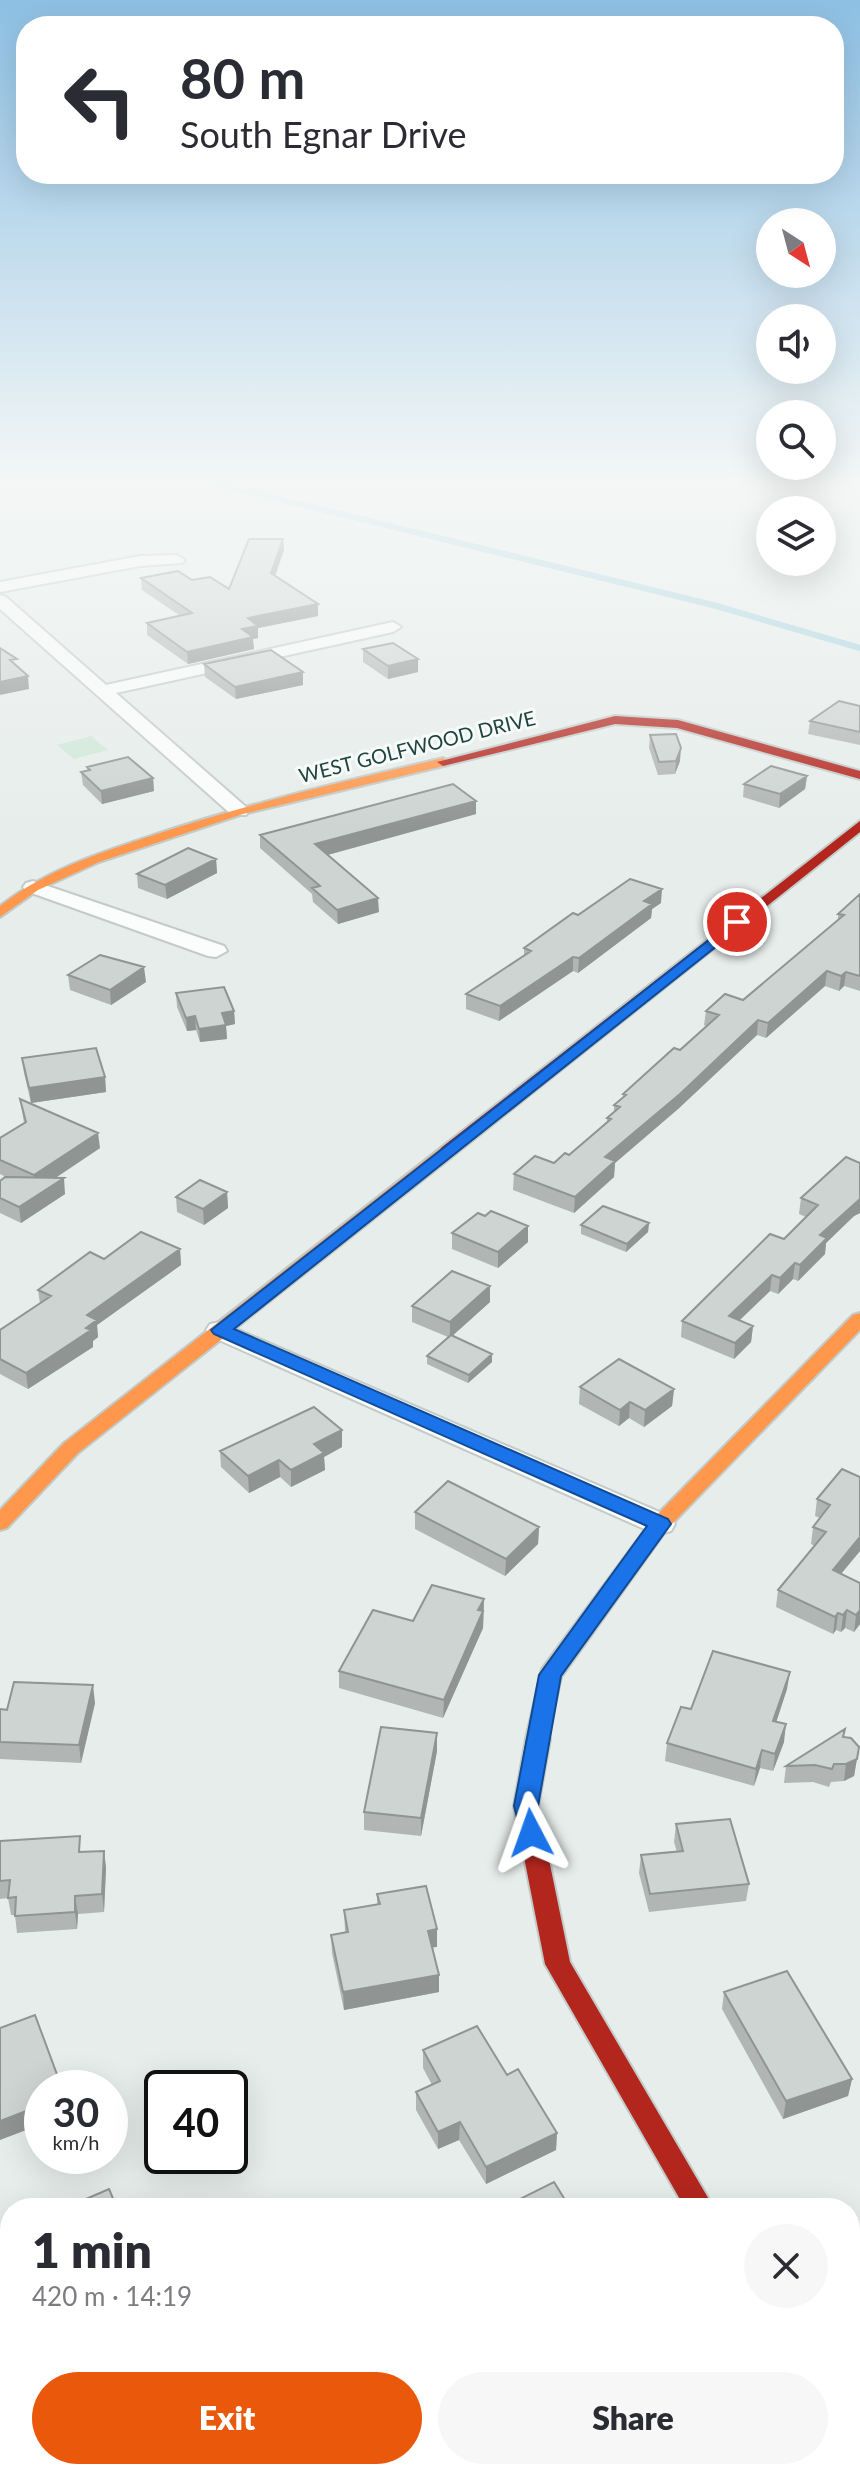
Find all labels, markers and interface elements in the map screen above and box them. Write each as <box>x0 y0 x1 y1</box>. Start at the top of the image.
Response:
text: 80 m <box>180 44 305 111</box>
icon: left <box>48 48 152 152</box>
text: South Egnar Drive <box>180 112 466 156</box>
north arrow <box>756 208 836 288</box>
map controls <box>756 208 836 576</box>
button: sound <box>756 304 836 384</box>
button: search <box>756 400 836 480</box>
button: layers <box>756 496 836 576</box>
street label: WEST GOLFWOOD DRIVE <box>296 705 538 787</box>
pin <box>703 888 771 956</box>
icon: arrive <box>715 900 759 944</box>
position arrow <box>489 1791 573 1875</box>
speed limit sign: 40 <box>144 2070 248 2174</box>
text: 30 <box>53 2088 99 2136</box>
text: km/h <box>53 2130 99 2154</box>
text: 1 min <box>32 2221 152 2278</box>
button: close <box>744 2224 828 2308</box>
text: 420 m · 14:19 <box>32 2280 192 2312</box>
button: Exit <box>32 2372 422 2464</box>
button: Share <box>438 2372 828 2464</box>

